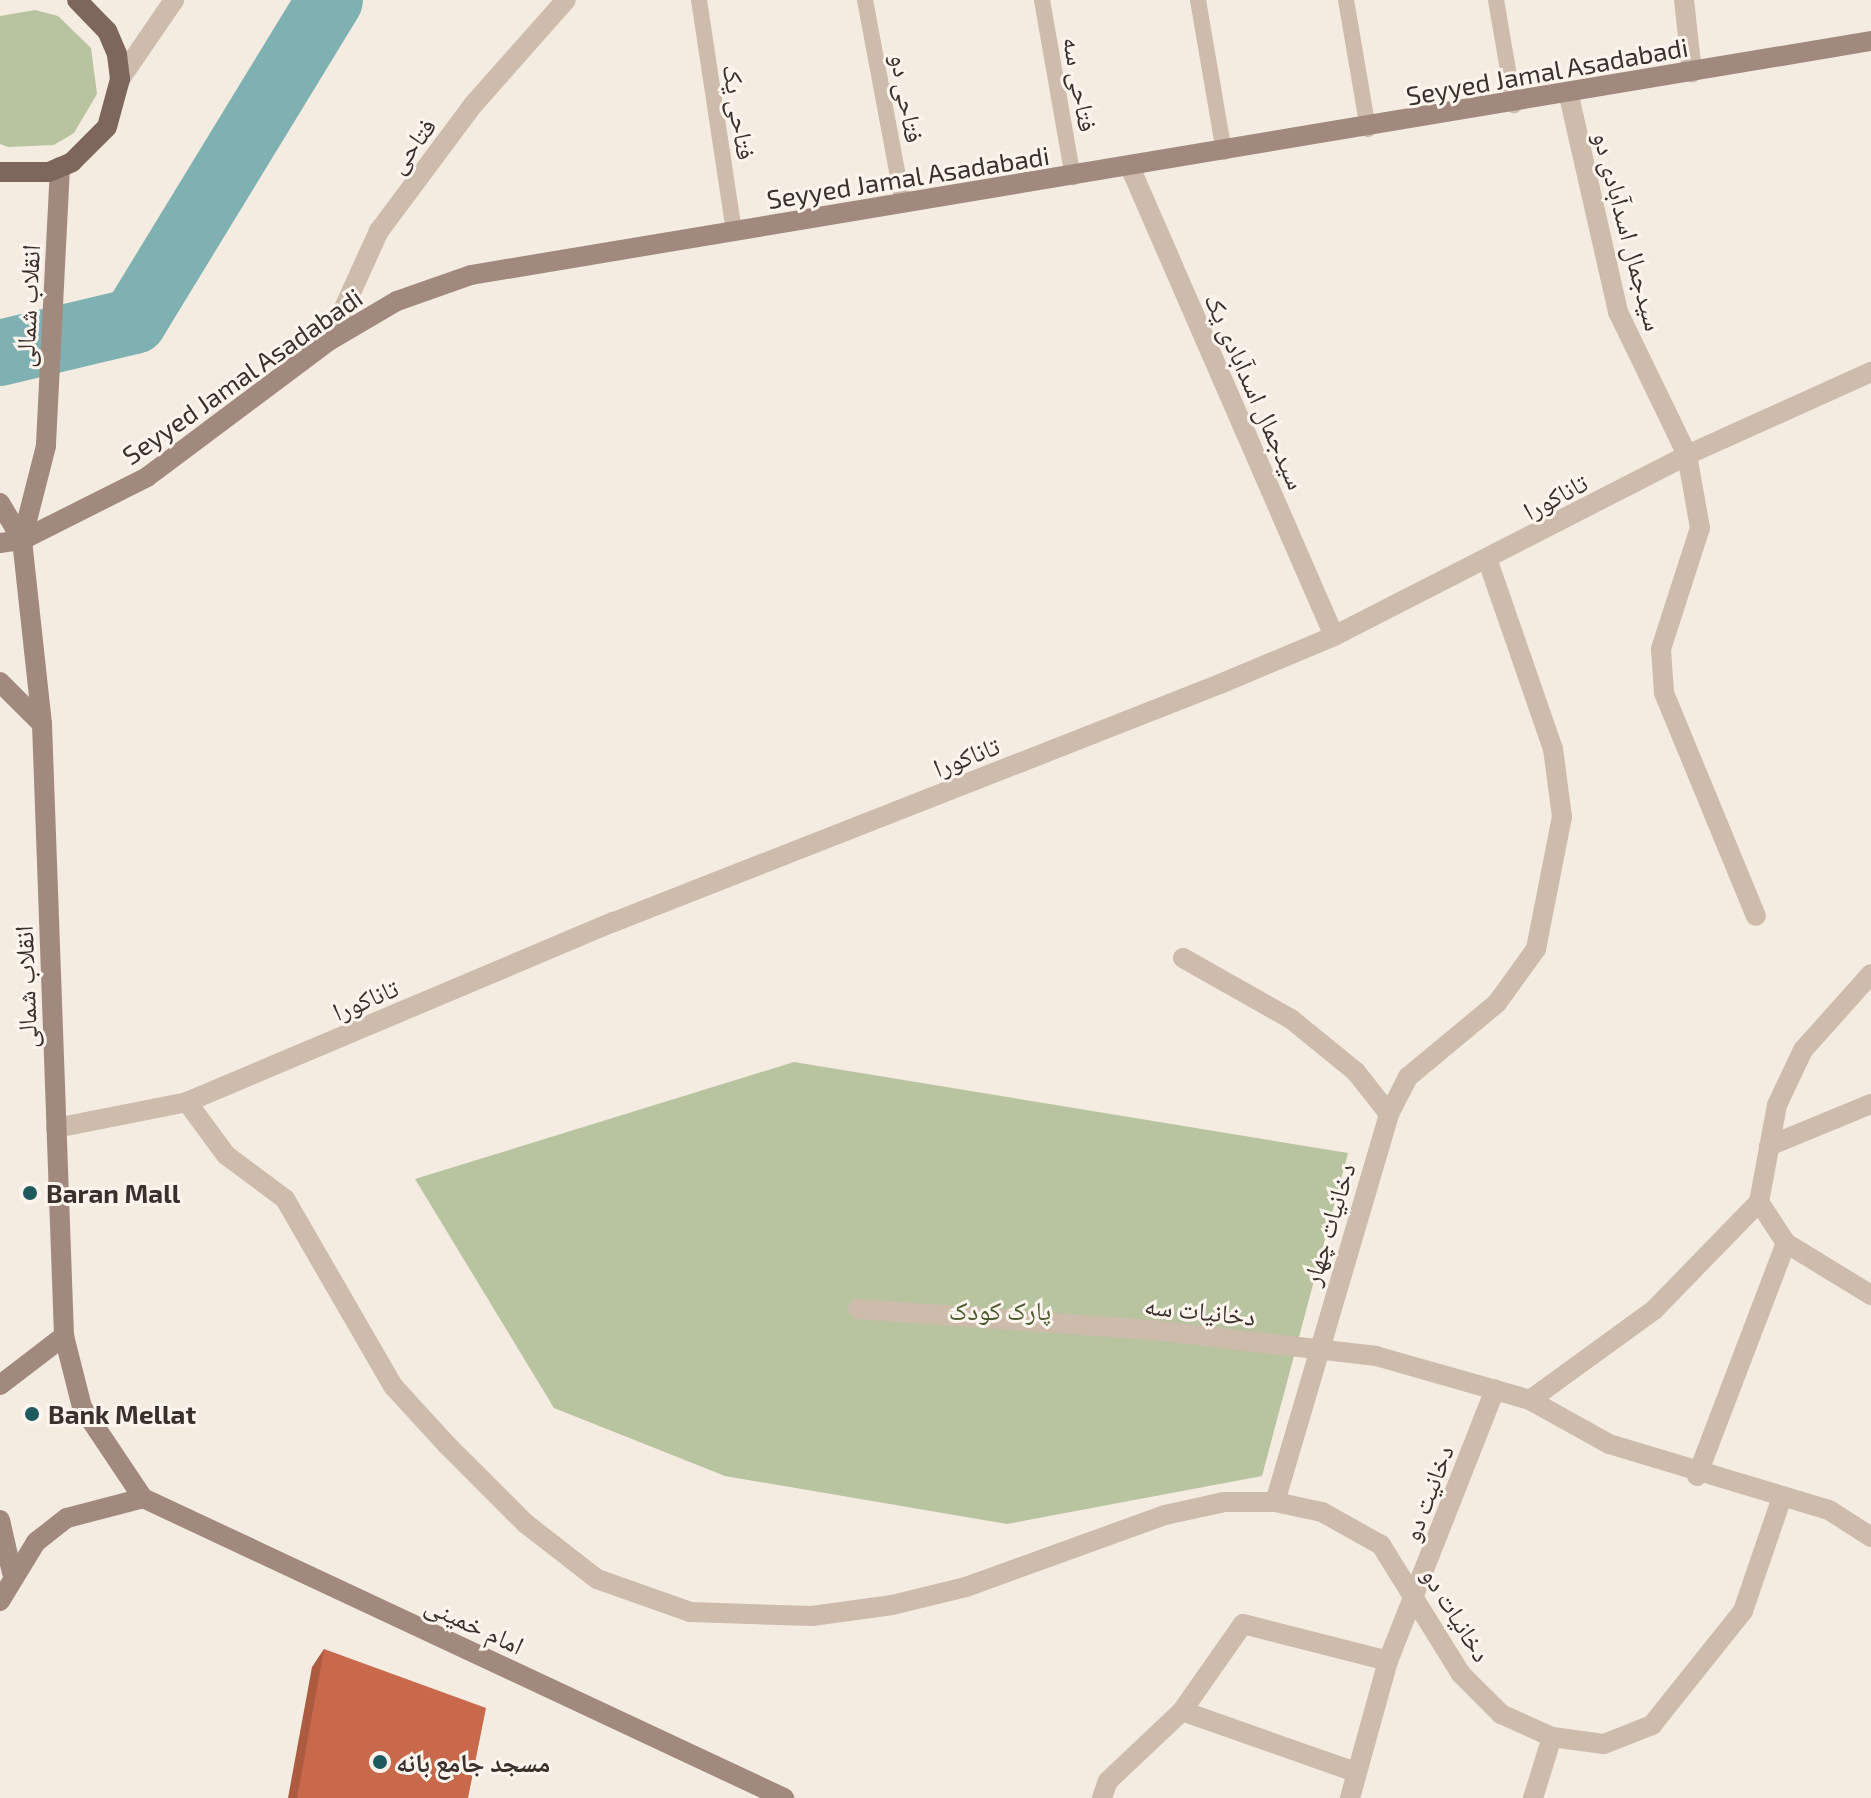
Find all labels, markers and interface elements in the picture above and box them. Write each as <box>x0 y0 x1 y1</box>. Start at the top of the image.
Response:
street label: Seyyed Jamal Asadabadi <box>1403 31 1691 111</box>
street label: فتاحی سه <box>1057 34 1105 134</box>
street label: فتاحی دو <box>885 51 931 145</box>
street label: فتاحی یک <box>717 62 763 162</box>
street label: فتاحی <box>380 111 442 179</box>
street label: سیدجمال اسدآبادی دو <box>1587 128 1671 334</box>
street label: Seyyed Jamal Asadabadi <box>764 139 1052 215</box>
street label: انقلاب شمالی <box>8 244 46 368</box>
street label: Seyyed Jamal Asadabadi <box>115 281 369 471</box>
street label: سیدجمال اسدآبادی یک <box>1199 288 1313 494</box>
street label: تاناکورا <box>1517 466 1593 526</box>
street label: تاناکورا <box>928 729 1004 783</box>
street label: انقلاب شمالی <box>7 925 43 1049</box>
street label: تاناکورا <box>327 971 403 1027</box>
street label: دخانیات چهار <box>1295 1159 1361 1289</box>
place label: Baran Mall <box>46 1177 180 1209</box>
marker: Baran Mall <box>21 1184 39 1202</box>
street label: دخانیات سه <box>1143 1289 1257 1331</box>
park label: پارک کودک <box>949 1294 1051 1326</box>
place label: Bank Mellat <box>48 1398 196 1430</box>
marker: Bank Mellat <box>23 1405 41 1423</box>
street label: دخانیت دو <box>1394 1441 1460 1545</box>
street label: دخانیات دو <box>1416 1561 1498 1667</box>
street label: امام خمینی <box>421 1588 529 1660</box>
place label: مسجد جامع بانه <box>396 1746 550 1778</box>
marker: مسجد جامع بانه <box>371 1753 389 1771</box>

